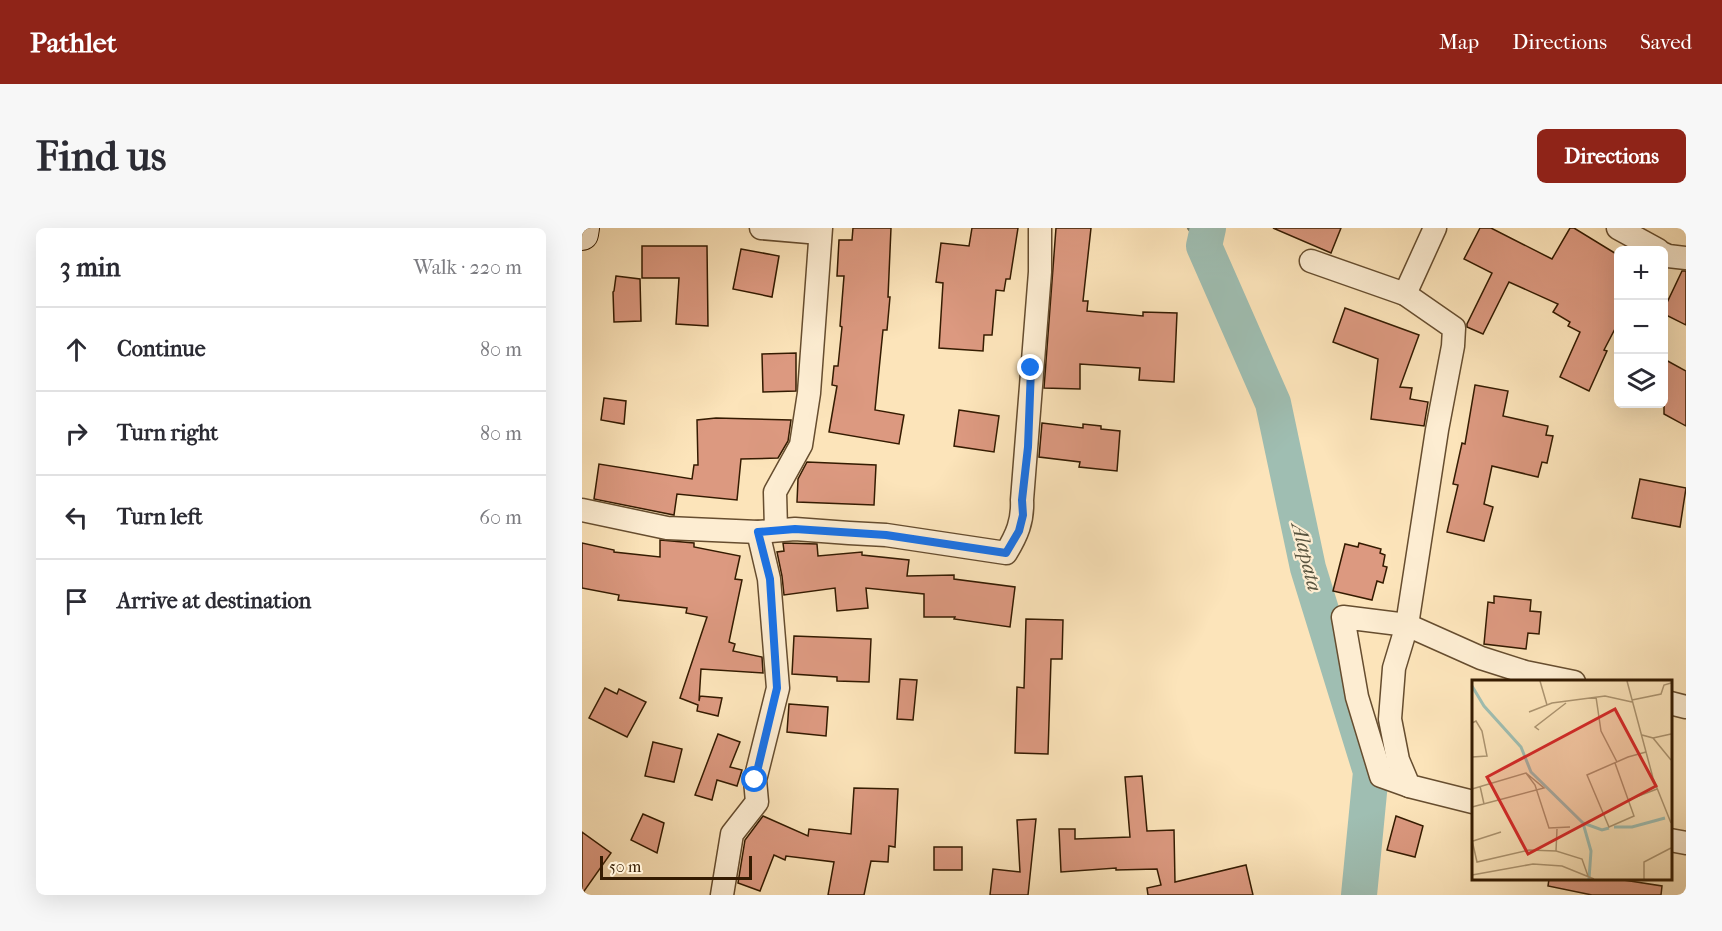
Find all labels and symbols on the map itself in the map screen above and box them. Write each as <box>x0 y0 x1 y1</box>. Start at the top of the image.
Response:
route end <box>1017 354 1043 380</box>
water label: Alapata <box>1286 517 1327 594</box>
inset map <box>1472 680 1671 880</box>
route start <box>741 766 767 792</box>
scale bar <box>600 853 752 880</box>

